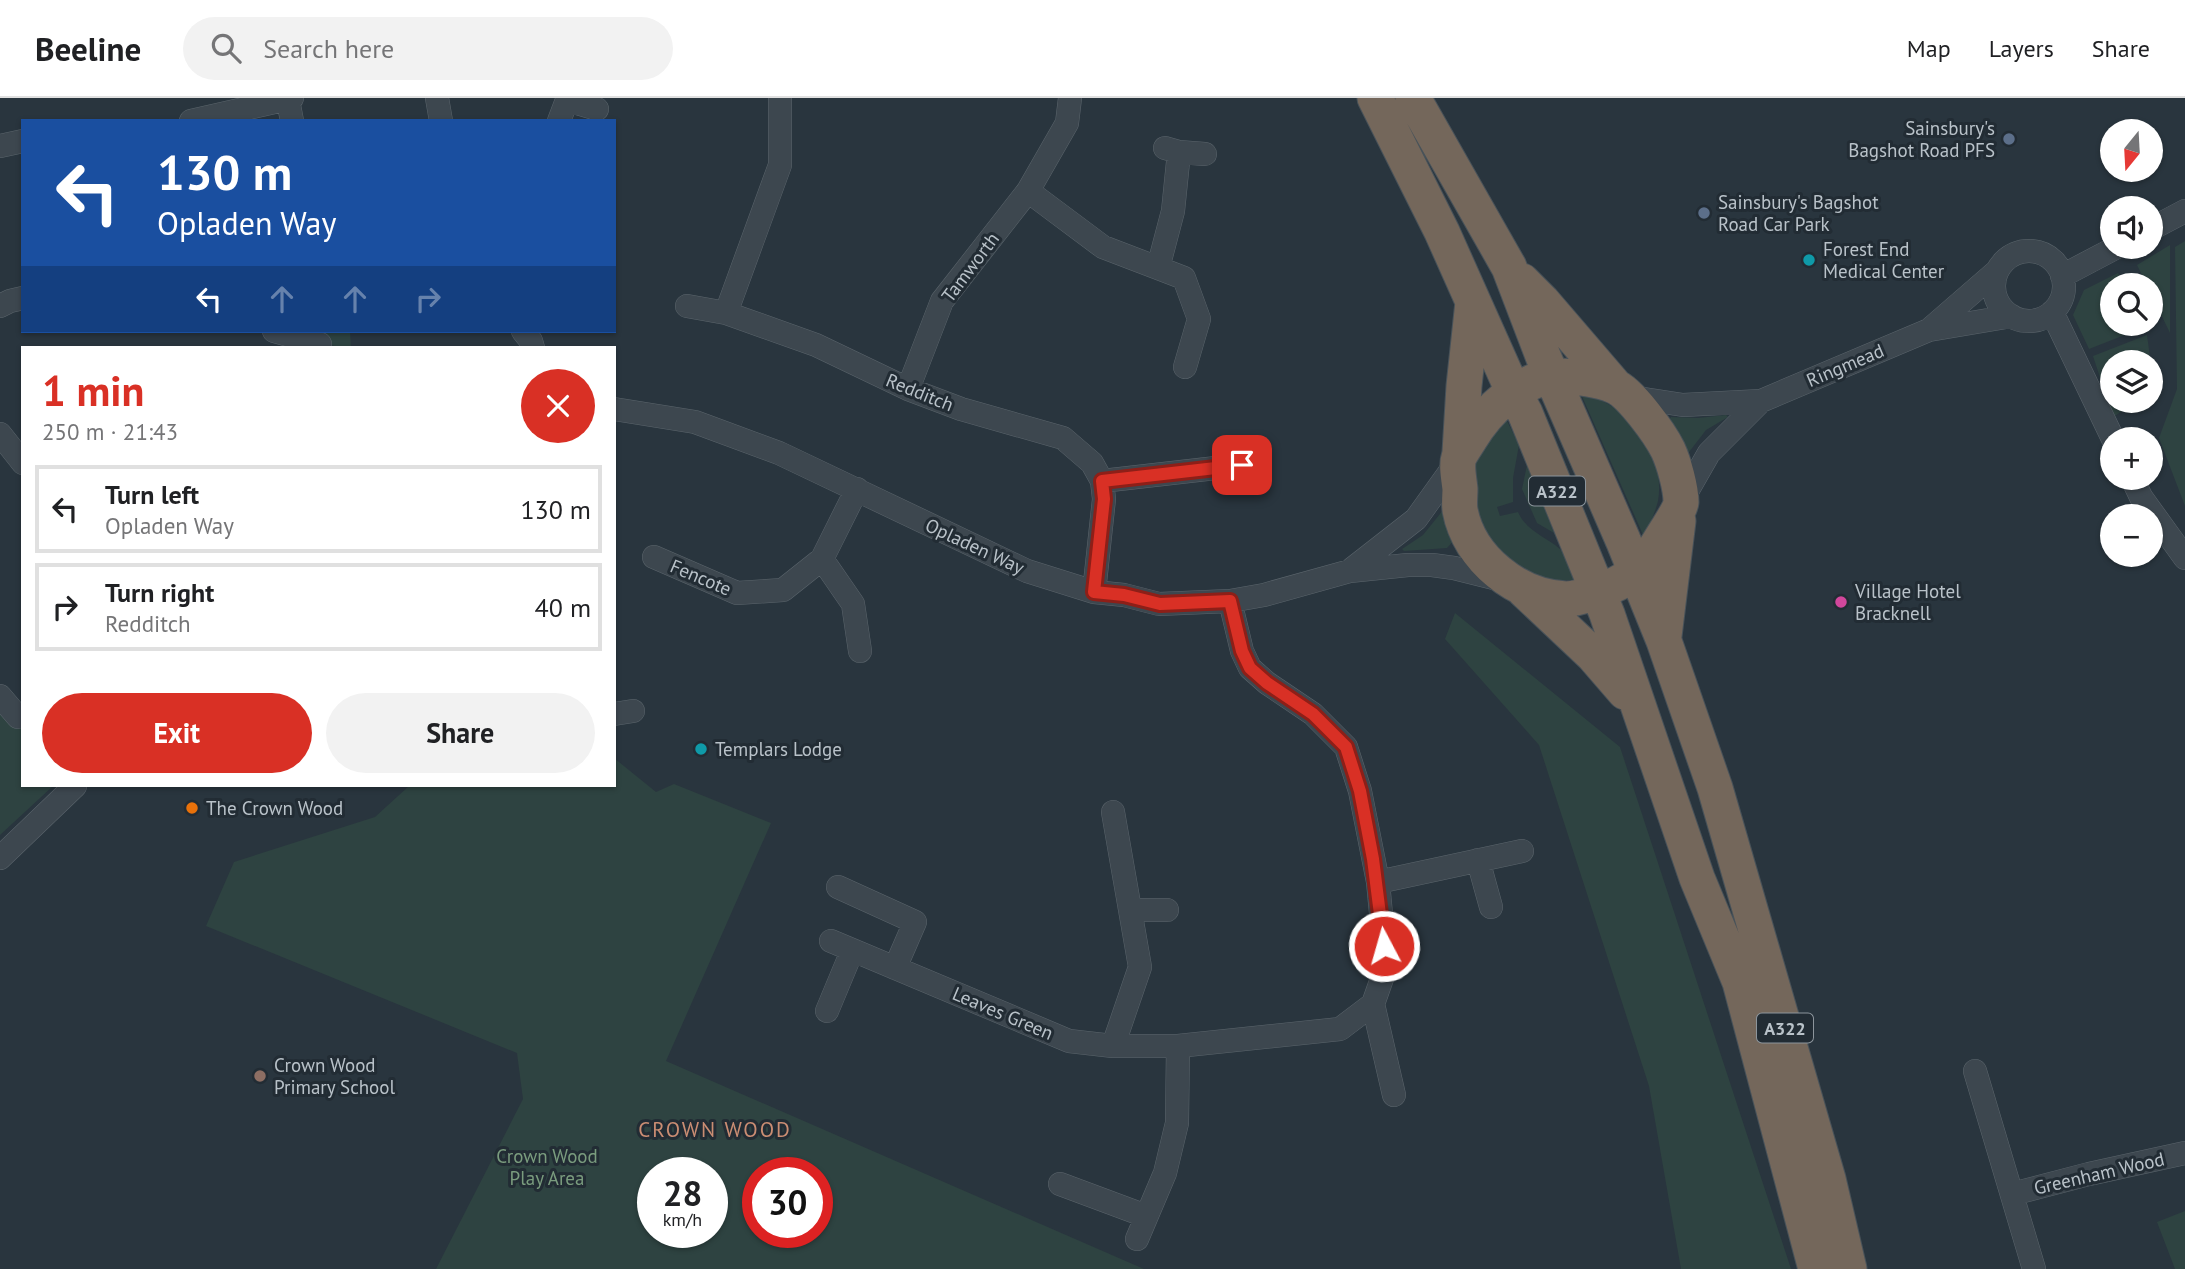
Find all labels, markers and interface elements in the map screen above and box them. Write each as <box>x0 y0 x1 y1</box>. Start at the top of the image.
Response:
search box <box>183 17 673 80</box>
text: Beeline <box>35 27 141 70</box>
icon: search <box>207 29 245 67</box>
text: Search here <box>263 32 394 65</box>
text: Map <box>1907 33 1951 64</box>
text: Layers <box>1989 33 2054 64</box>
text: Share <box>2092 33 2150 64</box>
place label: Sainsbury's Bagshot Road PFS <box>1848 116 1995 162</box>
north arrow <box>2100 119 2163 182</box>
map controls <box>2100 119 2163 567</box>
marker: Sainsbury's Bagshot Road PFS <box>2001 131 2017 147</box>
text: 130 m <box>157 140 292 204</box>
icon: left <box>42 147 133 238</box>
place label: Sainsbury's Bagshot Road Car Park <box>1718 190 1879 236</box>
button: sound <box>2100 196 2163 259</box>
text: Opladen Way <box>157 202 336 244</box>
marker: Sainsbury's Bagshot Road Car Park <box>1696 205 1712 221</box>
street label: Tamworth <box>936 227 1004 307</box>
place label: Forest End Medical Center <box>1823 237 1945 283</box>
marker: Forest End Medical Center <box>1801 252 1817 268</box>
button: search <box>2100 273 2163 336</box>
icon: left <box>190 280 228 318</box>
icon: ahead <box>263 280 301 318</box>
icon: ahead <box>336 280 374 318</box>
icon: right <box>409 280 447 318</box>
street label: Ringmead <box>1803 338 1887 392</box>
button: layers <box>2100 350 2163 413</box>
text: 1 min <box>42 363 144 418</box>
street label: Redditch <box>883 368 957 416</box>
button: close <box>521 369 595 443</box>
text: 250 m · 21:43 <box>42 417 178 446</box>
button: + <box>2100 427 2163 490</box>
pin <box>1212 435 1272 495</box>
icon: arrive <box>1223 446 1261 484</box>
road number: A322 <box>1529 477 1585 506</box>
text: Turn left <box>105 478 199 511</box>
icon: left <box>46 490 84 528</box>
text: 130 m <box>520 493 591 526</box>
button: − <box>2100 504 2163 567</box>
text: Opladen Way <box>105 511 234 540</box>
street label: Opladen Way <box>922 513 1028 579</box>
street label: Fencote <box>667 553 735 601</box>
text: Turn right <box>105 576 214 609</box>
place label: Village Hotel Bracknell <box>1854 579 1961 625</box>
icon: right <box>46 588 84 626</box>
text: 40 m <box>535 591 591 624</box>
marker: Village Hotel Bracknell <box>1833 594 1849 610</box>
text: Redditch <box>105 609 191 638</box>
button: Exit <box>42 693 312 773</box>
button: Share <box>326 693 595 773</box>
place label: Templars Lodge <box>715 737 842 761</box>
marker: Templars Lodge <box>693 741 709 757</box>
place label: The Crown Wood <box>206 796 343 820</box>
marker: The Crown Wood <box>184 800 200 816</box>
position arrow <box>1347 909 1421 983</box>
street label: Leaves Green <box>949 981 1057 1045</box>
road number: A322 <box>1757 1014 1813 1043</box>
place label: Crown Wood Primary School <box>274 1053 395 1099</box>
marker: Crown Wood Primary School <box>252 1068 268 1084</box>
district label: CROWN WOOD <box>638 1116 792 1143</box>
park label: Crown Wood Play Area <box>496 1144 598 1190</box>
street label: Greenham Wood <box>2031 1146 2167 1200</box>
speed limit sign: 30 <box>742 1157 833 1248</box>
text: 28 <box>663 1170 702 1216</box>
text: km/h <box>663 1208 702 1231</box>

